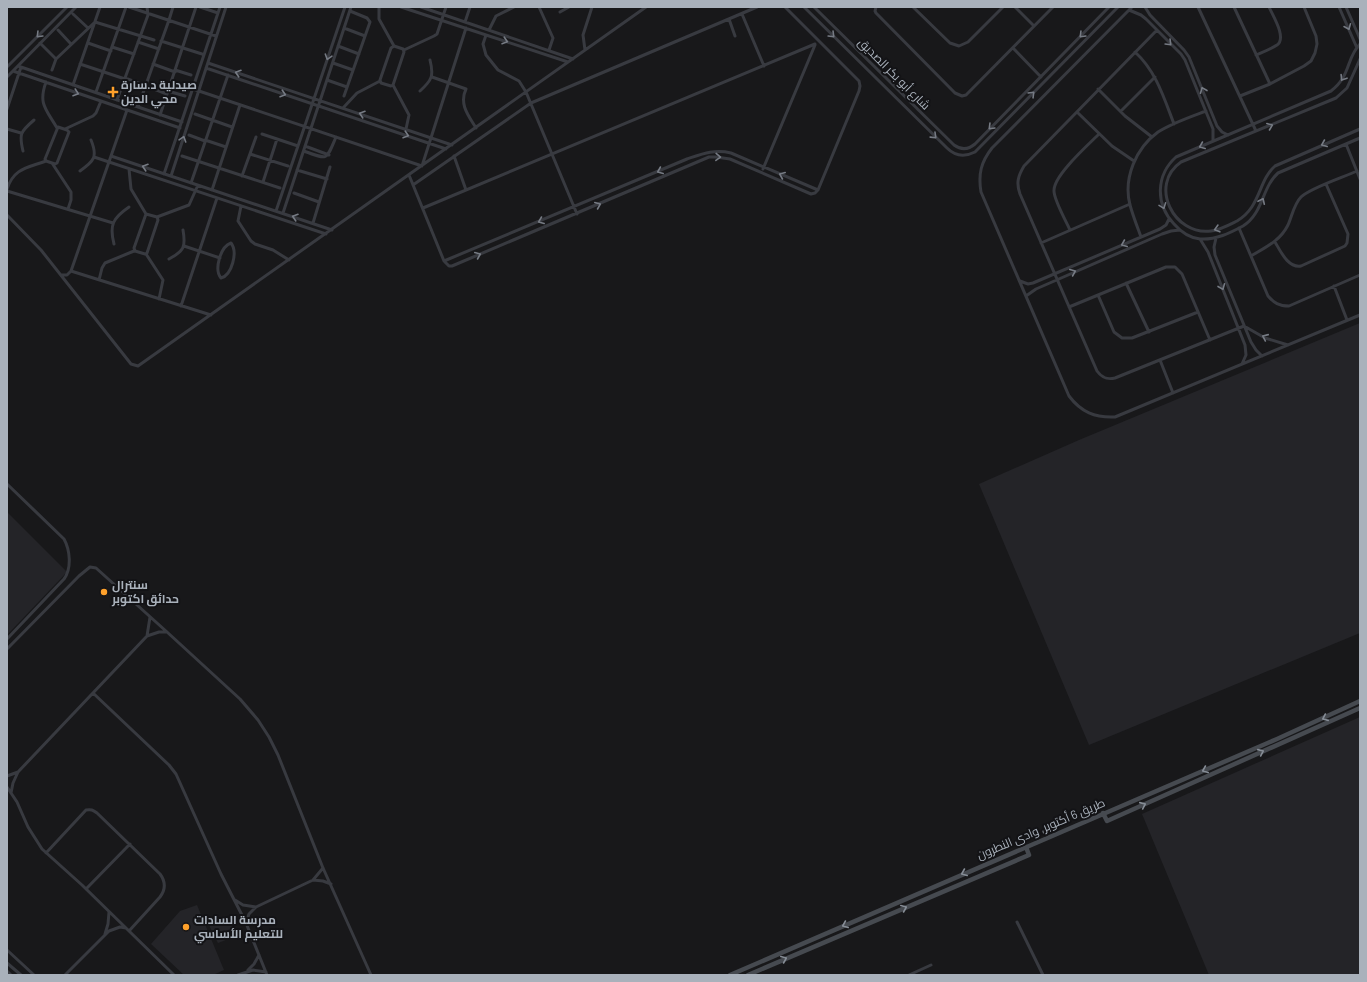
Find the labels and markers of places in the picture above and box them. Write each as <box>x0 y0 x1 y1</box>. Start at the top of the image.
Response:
place label: صيدلية د.سارة محي الدين <box>121 77 197 109</box>
marker: صيدلية د.سارة محي الدين <box>108 87 118 97</box>
place label: سنترال حدائق اكتوبر <box>111 577 179 607</box>
marker: سنترال حدائق اكتوبر <box>99 587 109 597</box>
place label: مدرسة السادات للتعليم الأساسي <box>194 912 283 944</box>
marker: مدرسة السادات للتعليم الأساسي <box>181 922 191 932</box>

